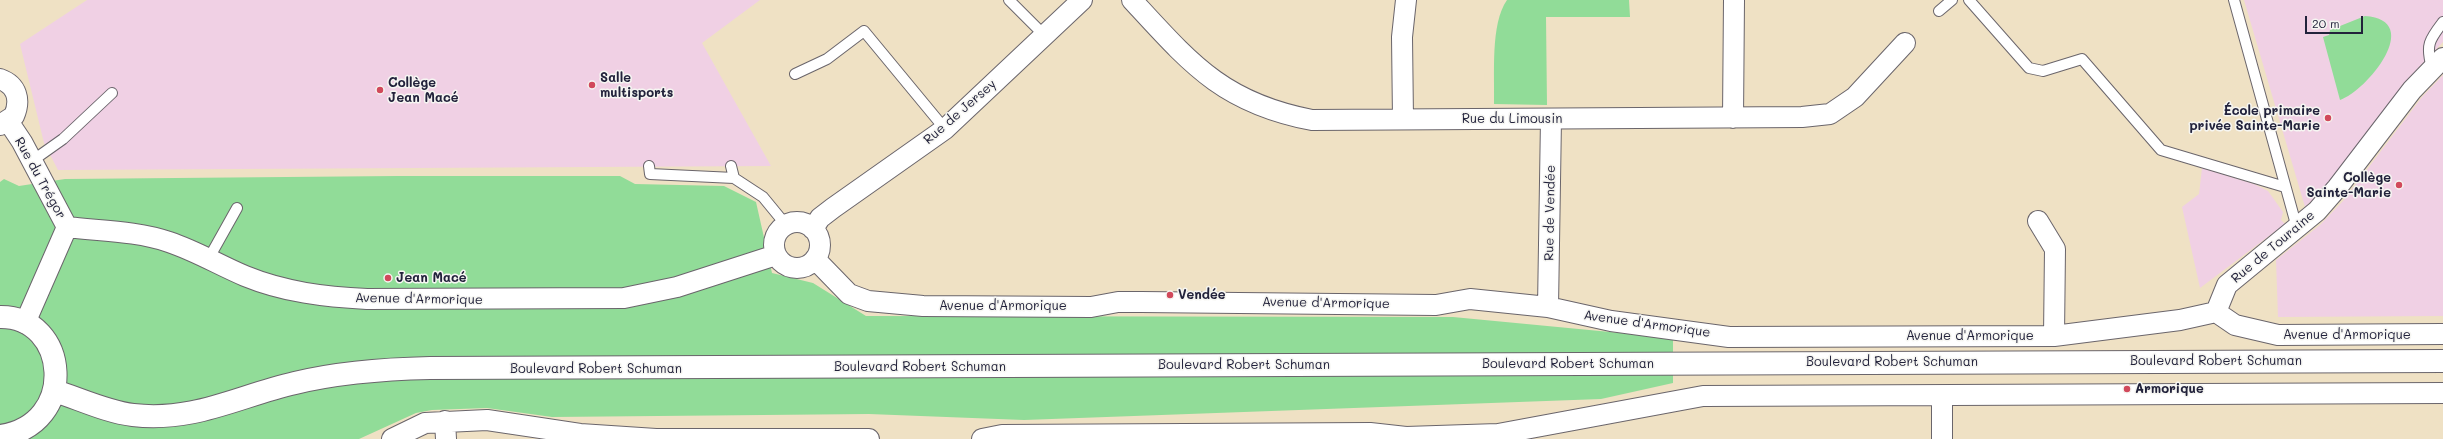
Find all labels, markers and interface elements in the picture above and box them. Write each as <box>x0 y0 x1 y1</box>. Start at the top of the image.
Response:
scale bar <box>2307 8 2365 34</box>
text: 20 m <box>2312 15 2340 31</box>
place label: Salle multisports <box>600 70 673 101</box>
place label: Collège Jean Macé <box>388 75 458 106</box>
street label: Rue de Jersey <box>921 76 999 148</box>
marker: Salle multisports <box>587 80 597 90</box>
marker: Collège Jean Macé <box>375 85 385 95</box>
place label: École primaire privée Sainte-Marie <box>2189 103 2320 134</box>
street label: Rue du Limousin <box>1462 111 1562 127</box>
marker: École primaire privée Sainte-Marie <box>2323 113 2333 123</box>
street label: Rue du Trégor <box>11 134 69 222</box>
street label: Rue de Vendée <box>1541 165 1559 261</box>
place label: Collège Sainte-Marie <box>2307 170 2391 201</box>
marker: Collège Sainte-Marie <box>2394 180 2404 190</box>
street label: Rue de Touraine <box>2228 208 2318 286</box>
place label: Jean Macé <box>396 270 466 286</box>
marker: Jean Macé <box>383 273 393 283</box>
place label: Vendée <box>1178 287 1226 303</box>
street label: Avenue d'Armorique <box>355 290 483 308</box>
marker: Vendée <box>1165 290 1175 300</box>
street label: Avenue d'Armorique <box>1262 294 1390 312</box>
street label: Avenue d'Armorique <box>939 298 1067 314</box>
street label: Avenue d'Armorique <box>1583 307 1711 341</box>
street label: Avenue d'Armorique <box>2283 327 2411 343</box>
street label: Avenue d'Armorique <box>1906 328 2034 344</box>
street label: Boulevard Robert Schuman <box>2130 353 2302 369</box>
street label: Boulevard Robert Schuman <box>1806 354 1978 370</box>
street label: Boulevard Robert Schuman <box>1482 356 1654 372</box>
street label: Boulevard Robert Schuman <box>1158 357 1330 373</box>
street label: Boulevard Robert Schuman <box>834 359 1006 375</box>
street label: Boulevard Robert Schuman <box>510 361 682 377</box>
place label: Armorique <box>2135 381 2204 397</box>
marker: Armorique <box>2122 384 2132 394</box>

